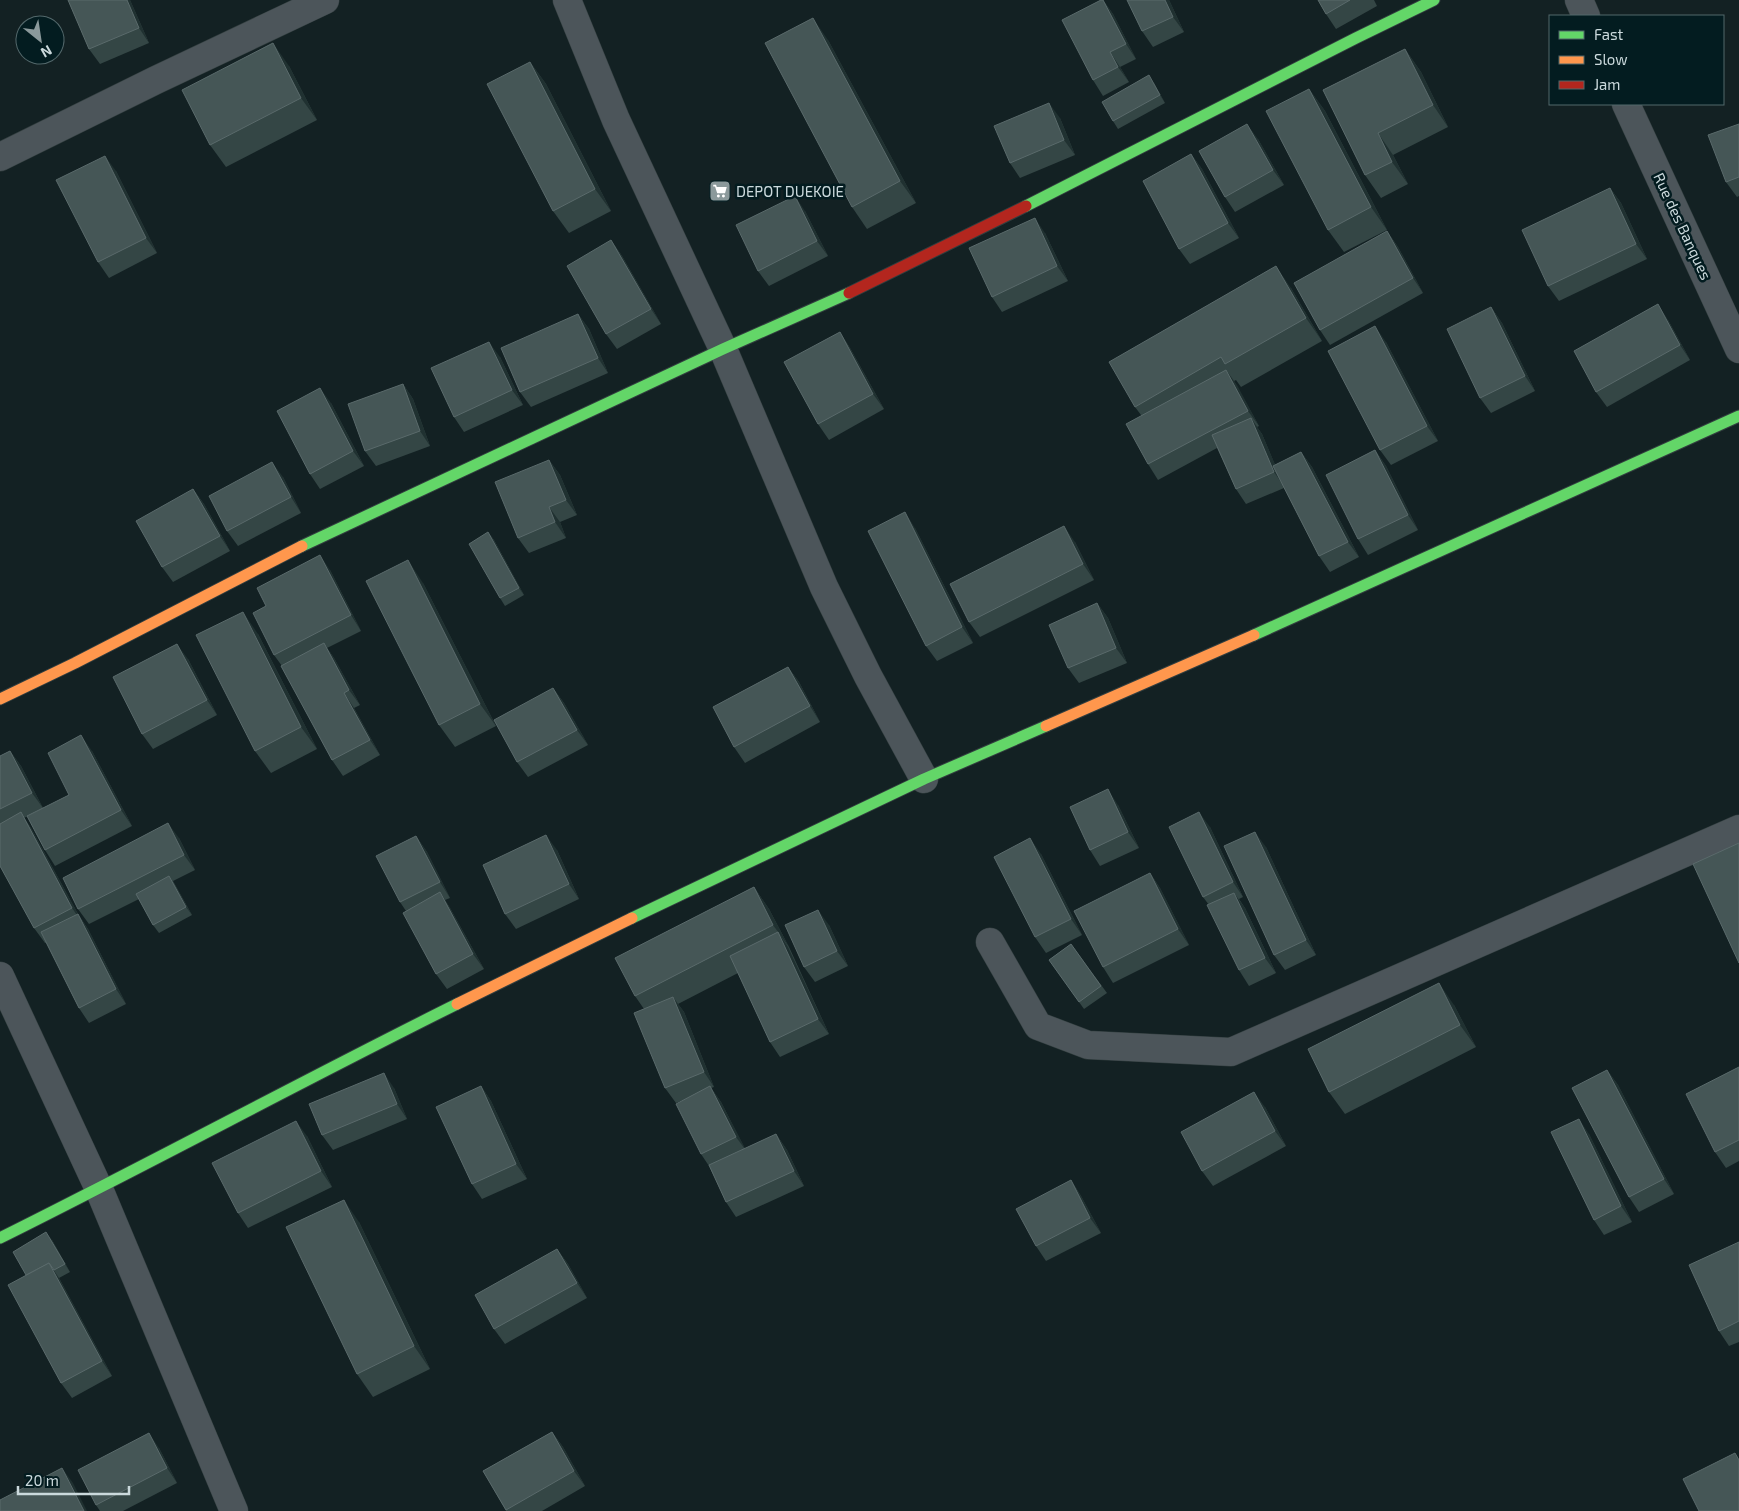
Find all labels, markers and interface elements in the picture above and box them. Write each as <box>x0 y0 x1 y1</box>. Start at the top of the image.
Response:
north arrow <box>15 15 65 65</box>
legend <box>1549 15 1724 105</box>
text: Fast <box>1594 25 1624 43</box>
text: N <box>38 42 55 62</box>
text: Slow <box>1594 50 1628 68</box>
text: Jam <box>1594 75 1620 93</box>
street label: Rue des Banques <box>1650 170 1716 282</box>
supermarket icon: DEPOT DUEKOIE <box>708 179 732 203</box>
place label: DEPOT DUEKOIE <box>736 182 844 200</box>
scale bar <box>18 1464 129 1496</box>
text: 20 m <box>25 1471 59 1489</box>

